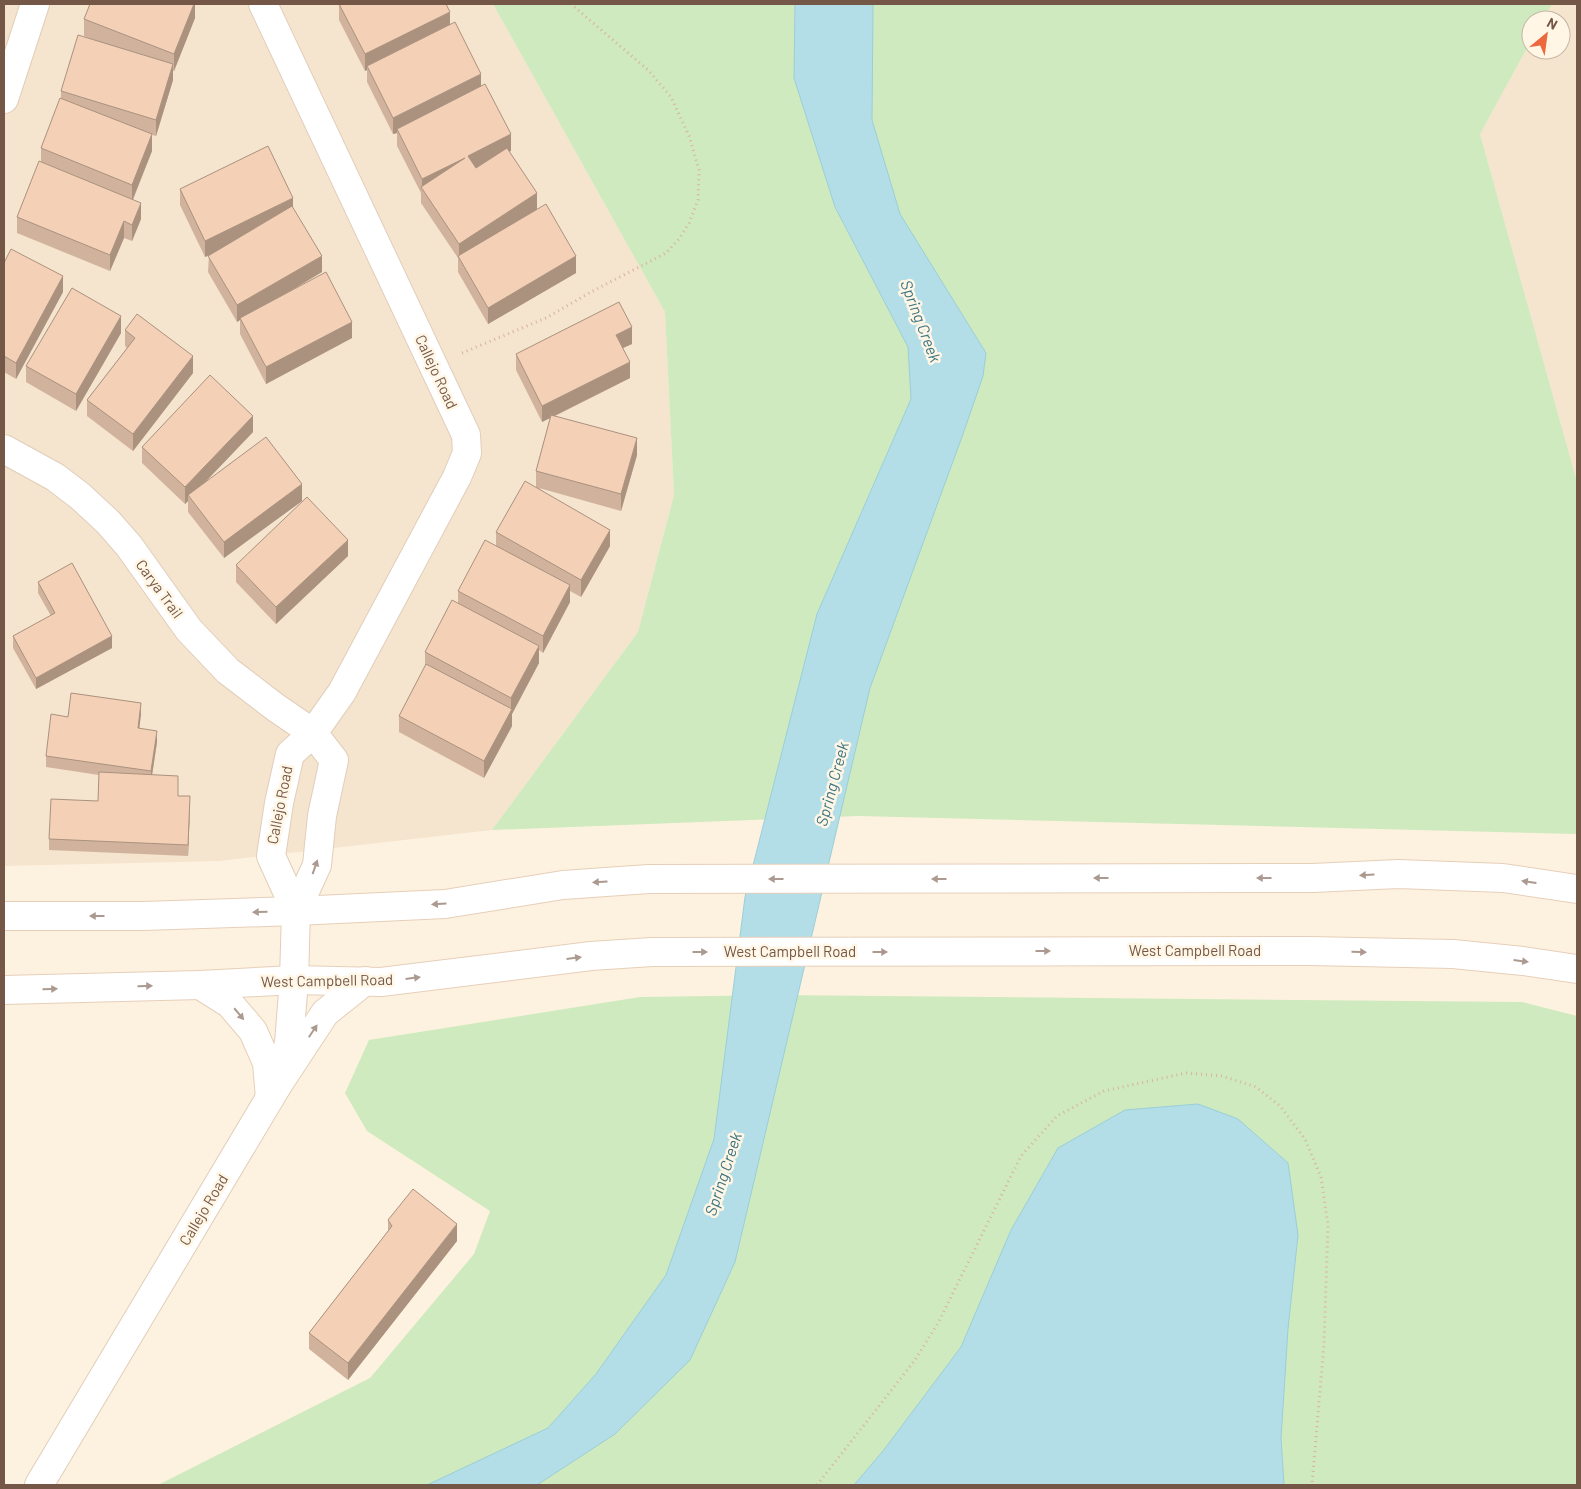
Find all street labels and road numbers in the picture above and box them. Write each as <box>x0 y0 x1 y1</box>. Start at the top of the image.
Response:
street label: Callejo Road <box>412 332 462 411</box>
street label: Carya Trail <box>133 556 187 621</box>
street label: Callejo Road <box>263 764 295 846</box>
street label: West Campbell Road <box>1129 941 1261 959</box>
street label: West Campbell Road <box>724 942 856 960</box>
street label: West Campbell Road <box>261 970 393 990</box>
street label: Callejo Road <box>175 1171 231 1248</box>

